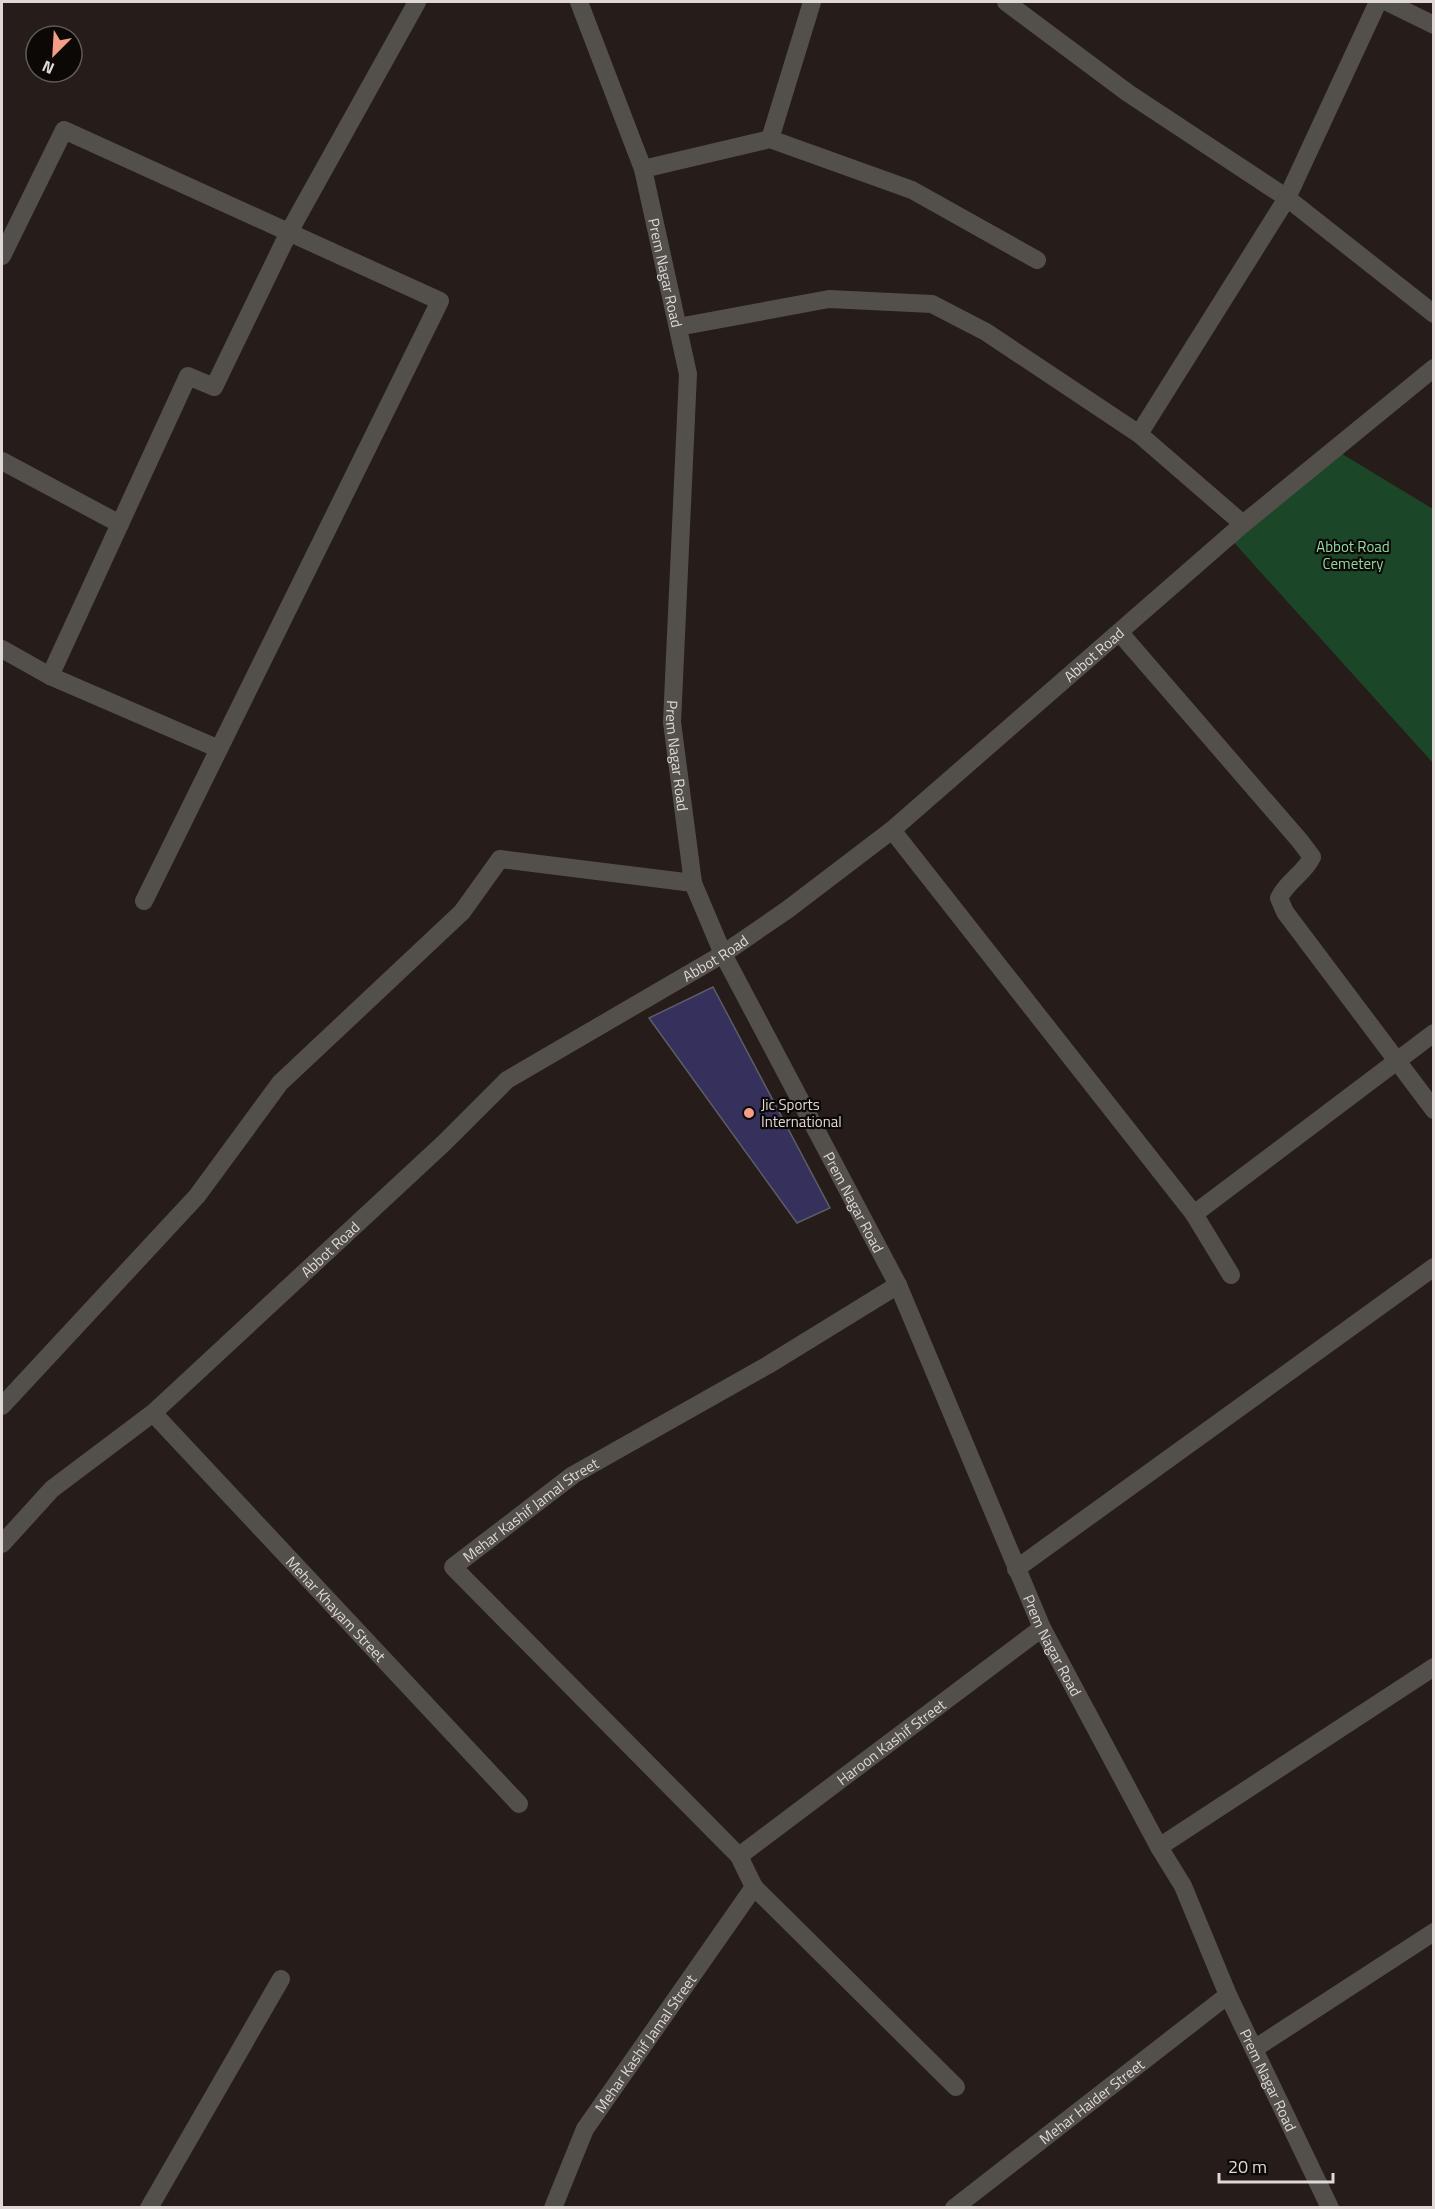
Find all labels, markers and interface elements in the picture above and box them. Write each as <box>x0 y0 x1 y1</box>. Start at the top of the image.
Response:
north arrow <box>24 24 84 84</box>
text: N <box>38 54 58 81</box>
street label: Prem Nagar Road <box>643 216 689 330</box>
park label: Abbot Road Cemetery <box>1316 535 1390 575</box>
street label: Abbot Road <box>1058 621 1129 687</box>
street label: Prem Nagar Road <box>661 700 695 812</box>
street label: Abbot Road <box>678 929 753 987</box>
place label: Jic Sports International <box>761 1093 842 1133</box>
marker: Jic Sports International <box>742 1106 756 1120</box>
street label: Prem Nagar Road <box>818 1147 890 1257</box>
street label: Abbot Road <box>295 1215 365 1282</box>
street label: Mehar Kashif Jamal Street <box>457 1451 603 1567</box>
street label: Mehar Khayam Street <box>281 1551 392 1667</box>
street label: Prem Nagar Road <box>1018 1591 1088 1700</box>
street label: Haroon Kashif Street <box>831 1693 951 1790</box>
street label: Mehar Kashif Jamal Street <box>589 1969 702 2117</box>
street label: Prem Nagar Road <box>1234 2025 1303 2135</box>
street label: Mehar Haider Street <box>1034 2052 1149 2150</box>
scale bar <box>1219 2146 1333 2184</box>
text: 20 m <box>1228 2153 1267 2180</box>

